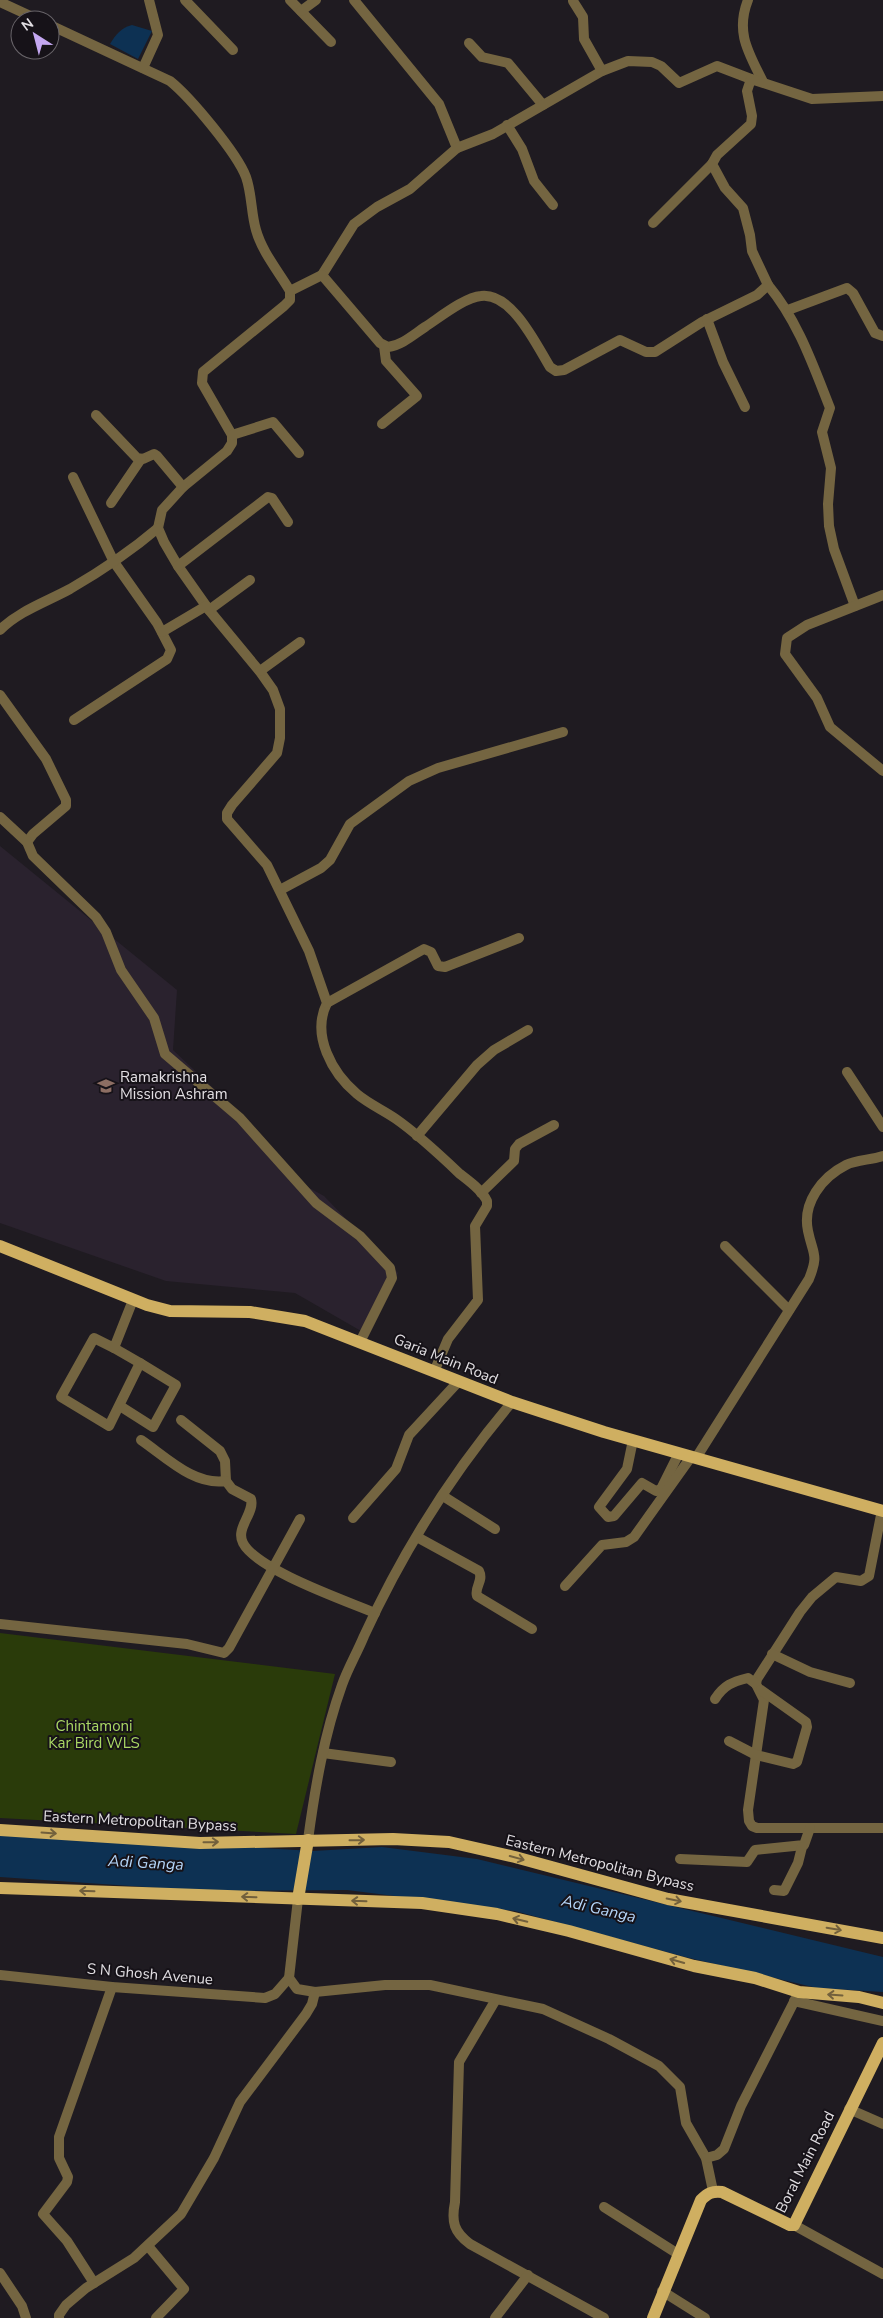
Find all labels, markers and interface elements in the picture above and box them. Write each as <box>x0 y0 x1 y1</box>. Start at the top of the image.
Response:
north arrow <box>10 10 60 60</box>
text: N <box>18 14 37 36</box>
place label: Ramakrishna Mission Ashram <box>120 1067 228 1104</box>
school or university icon: Ramakrishna Mission Ashram <box>96 1076 116 1096</box>
street label: Garia Main Road <box>391 1329 501 1389</box>
park label: Chintamoni Kar Bird WLS <box>48 1716 140 1753</box>
street label: Eastern Metropolitan Bypass <box>43 1806 237 1836</box>
one-way arrow <box>40 1828 56 1838</box>
street label: Eastern Metropolitan Bypass <box>504 1830 696 1896</box>
one-way arrow <box>348 1835 364 1845</box>
one-way arrow <box>203 1838 219 1847</box>
water label: Adi Ganga <box>107 1850 184 1876</box>
one-way arrow <box>509 1854 525 1863</box>
one-way arrow <box>79 1886 95 1895</box>
water label: Adi Ganga <box>558 1890 638 1928</box>
one-way arrow <box>241 1893 257 1902</box>
one-way arrow <box>351 1896 367 1906</box>
one-way arrow <box>665 1896 681 1906</box>
one-way arrow <box>512 1914 528 1924</box>
one-way arrow <box>825 1925 841 1935</box>
one-way arrow <box>669 1955 685 1965</box>
street label: S N Ghosh Avenue <box>86 1959 214 1989</box>
one-way arrow <box>827 1990 843 1999</box>
street label: Boral Main Road <box>771 2108 839 2216</box>

